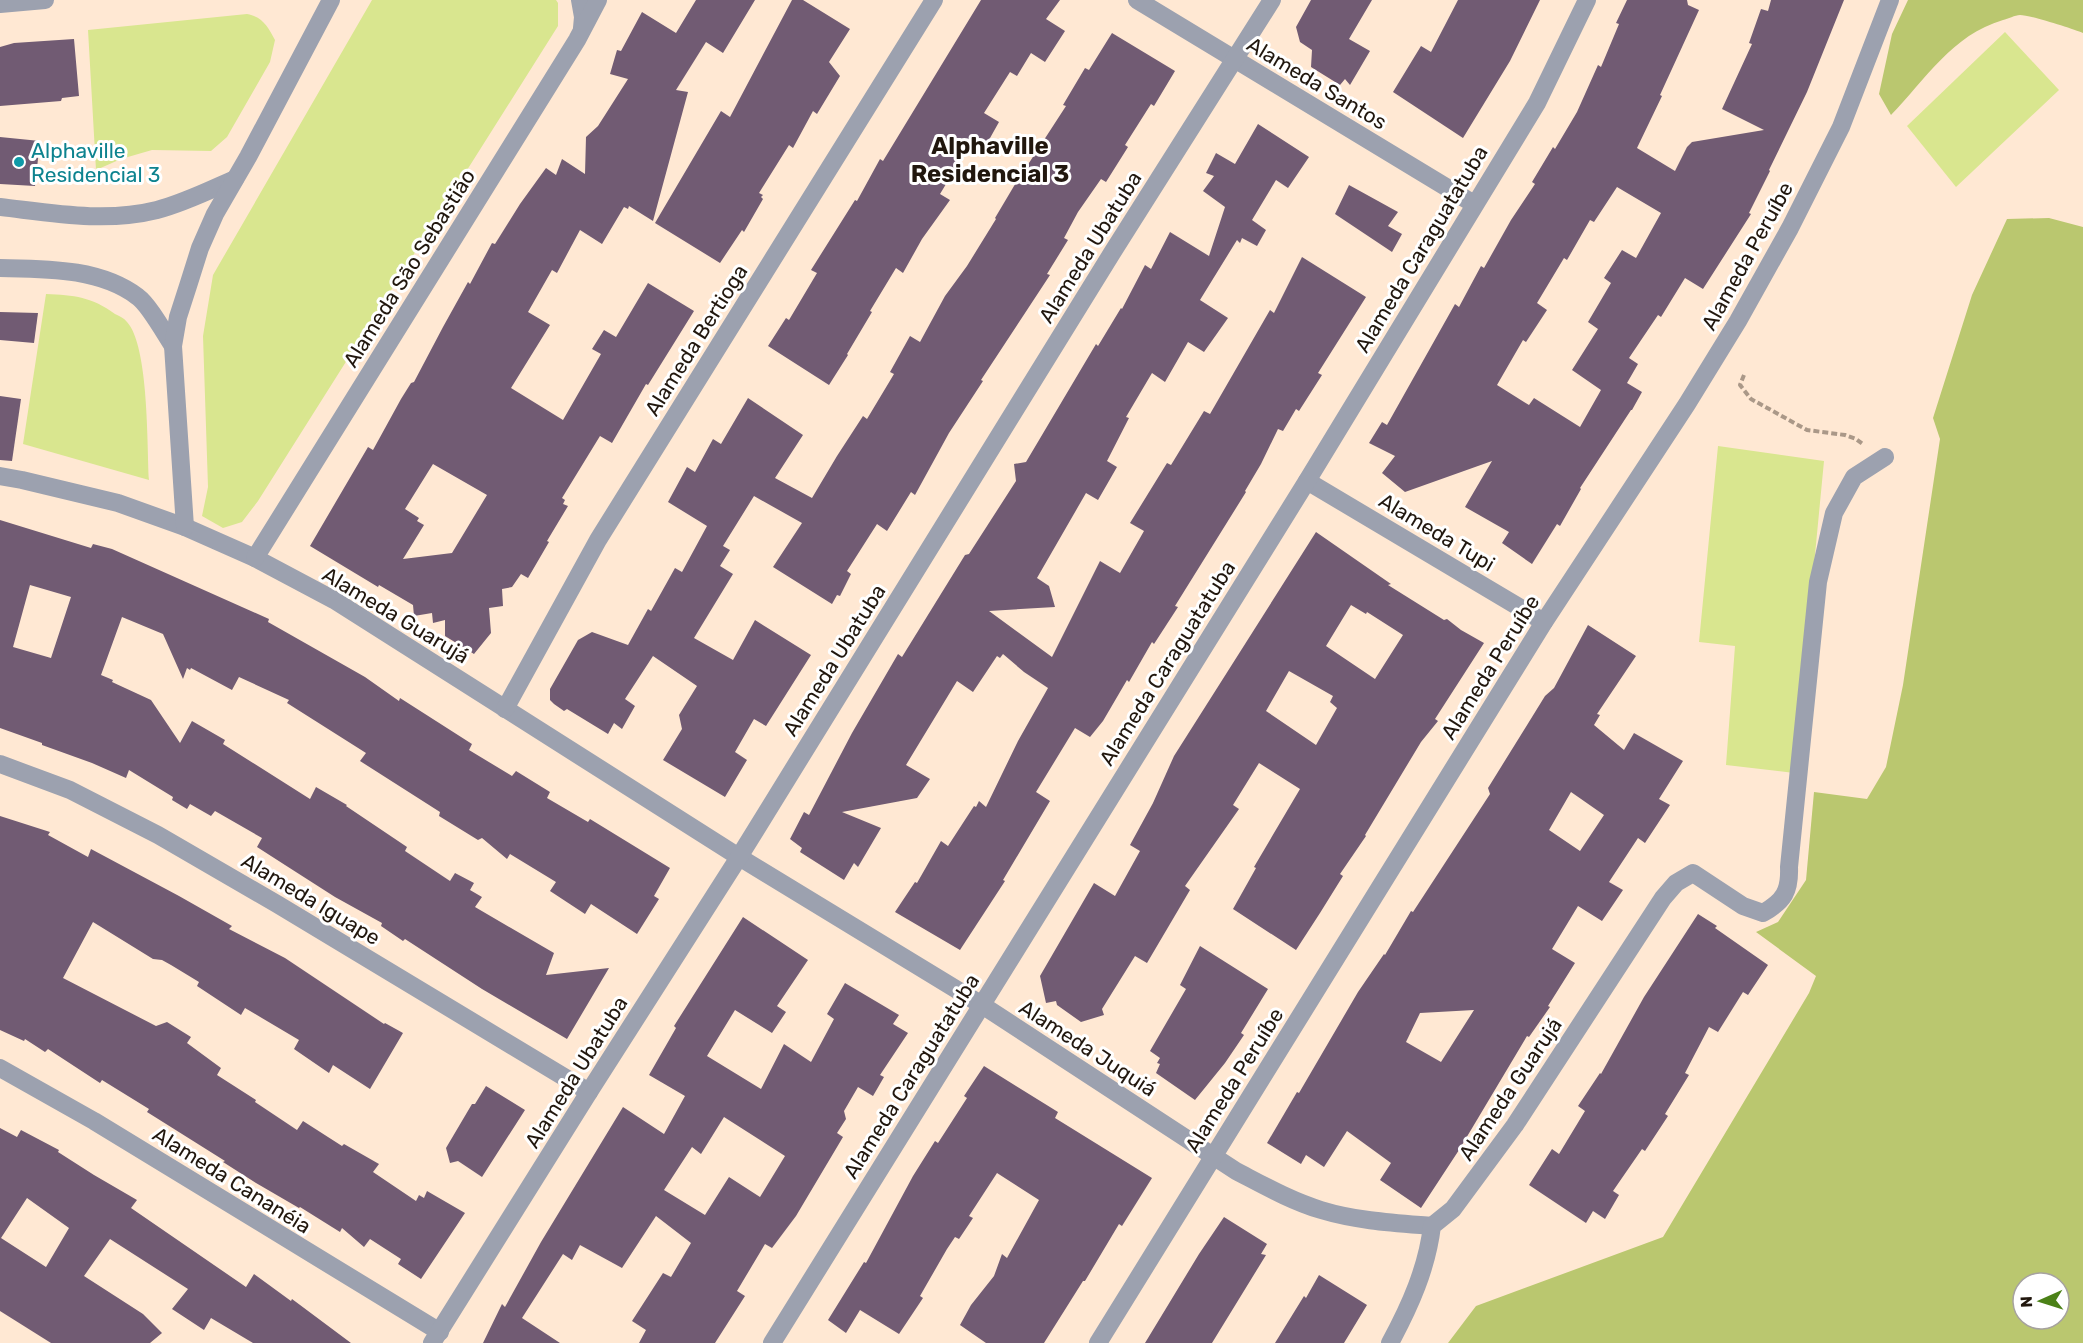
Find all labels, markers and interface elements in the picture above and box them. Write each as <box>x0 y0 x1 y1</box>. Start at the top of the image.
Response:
street label: Alameda Santos <box>1243 31 1391 135</box>
district label: Alphaville Residencial 3 <box>911 132 1069 188</box>
place label: Alphaville Residencial 3 <box>31 138 160 187</box>
street label: Alameda Caraguatatuba <box>1349 141 1493 357</box>
marker: Alphaville Residencial 3 <box>12 155 26 169</box>
street label: Alameda São Sebastião <box>338 164 480 372</box>
street label: Alameda Ubatuba <box>1033 167 1147 327</box>
street label: Alameda Peruíbe <box>1696 178 1798 334</box>
street label: Alameda Bertioga <box>639 260 753 420</box>
street label: Alameda Tupi <box>1375 488 1499 576</box>
street label: Alameda Caraguatatuba <box>1094 556 1240 770</box>
street label: Alameda Guarujá <box>318 561 474 669</box>
street label: Alameda Ubatuba <box>777 580 891 740</box>
street label: Alameda Peruíbe <box>1436 590 1544 744</box>
street label: Alameda Iguape <box>237 848 385 950</box>
street label: Alameda Caraguatatuba <box>838 969 984 1183</box>
street label: Alameda Ubatuba <box>519 992 633 1152</box>
street label: Alameda Juquiá <box>1015 994 1161 1102</box>
street label: Alameda Peruíbe <box>1180 1003 1288 1157</box>
street label: Alameda Guarujá <box>1453 1013 1567 1165</box>
street label: Alameda Cananéia <box>148 1121 316 1239</box>
north arrow <box>2011 1271 2071 1331</box>
text: N <box>2017 1296 2036 1308</box>

